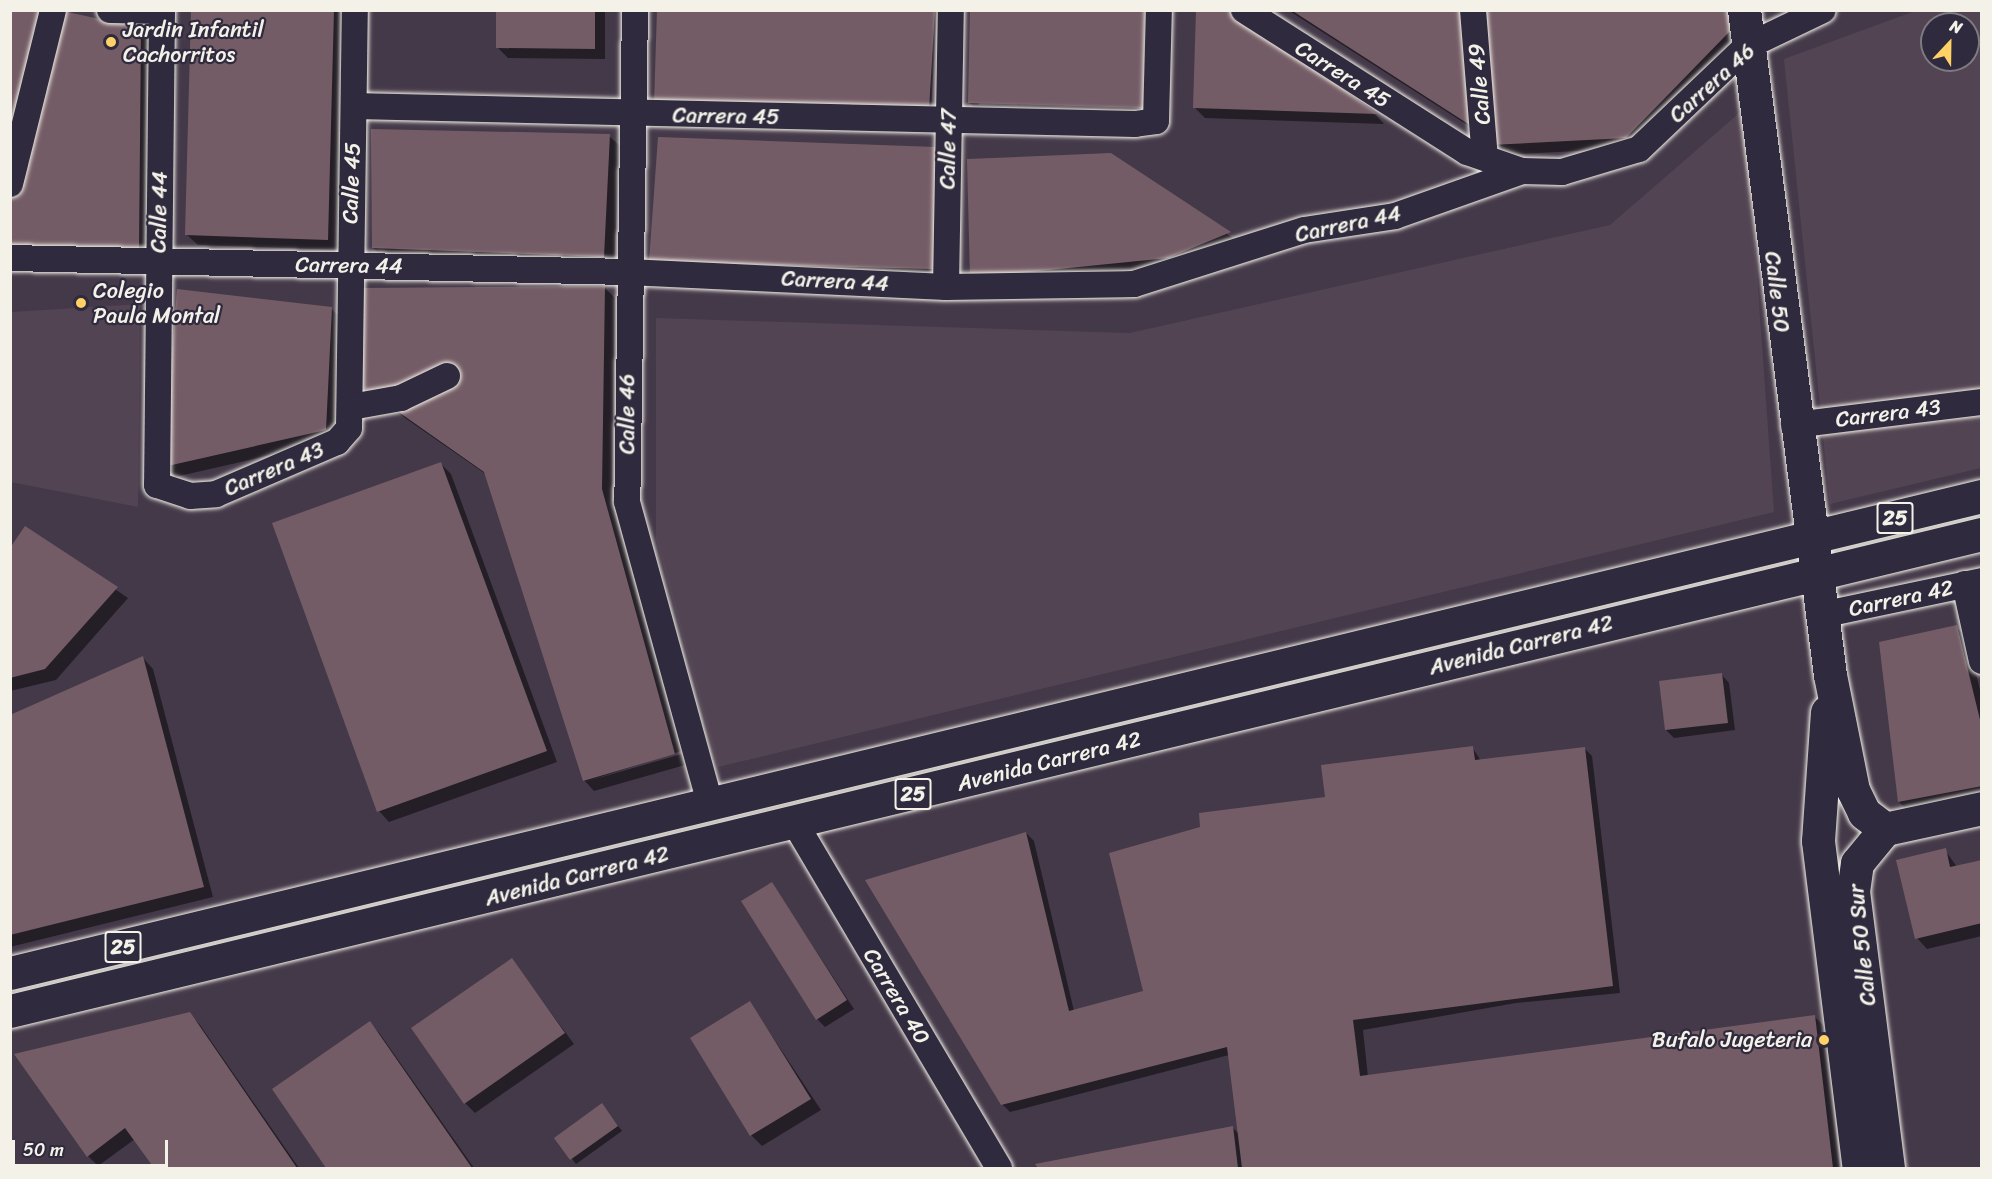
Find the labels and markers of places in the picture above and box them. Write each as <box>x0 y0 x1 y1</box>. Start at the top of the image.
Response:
place label: Jardin Infantil Cachorritos <box>123 16 264 68</box>
marker: Jardin Infantil Cachorritos <box>104 35 118 49</box>
place label: Colegio Paula Montal <box>93 277 220 328</box>
marker: Colegio Paula Montal <box>74 296 88 310</box>
place label: Bufalo Jugeteria <box>1652 1027 1812 1053</box>
marker: Bufalo Jugeteria <box>1817 1033 1831 1047</box>

